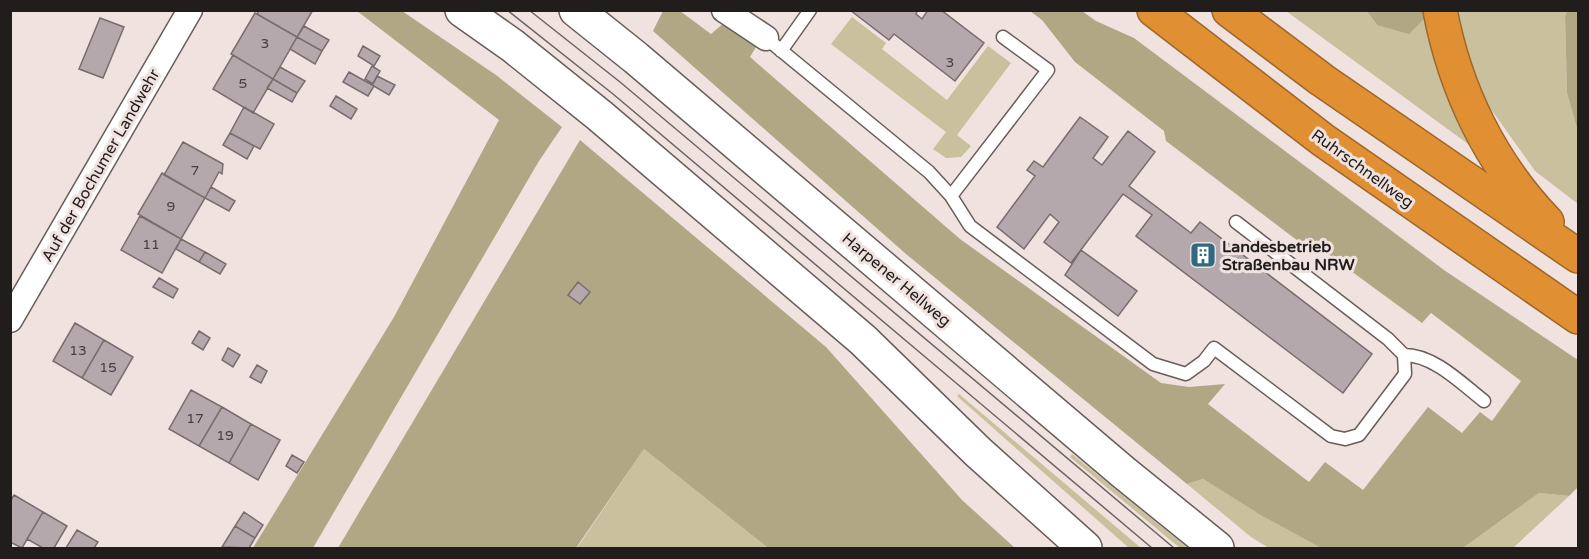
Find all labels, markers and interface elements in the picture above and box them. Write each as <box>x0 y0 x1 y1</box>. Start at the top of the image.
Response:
house number: 3 <box>261 35 269 52</box>
house number: 3 <box>946 54 954 71</box>
street label: Auf der Bochumer Landwehr <box>37 65 165 266</box>
house number: 5 <box>239 75 247 92</box>
street label: Ruhrschnellweg <box>1307 125 1417 213</box>
house number: 7 <box>191 162 199 179</box>
house number: 9 <box>167 198 175 215</box>
street label: Harpener Hellweg <box>838 228 955 331</box>
house number: 11 <box>142 236 160 253</box>
place label: Landesbetrieb Straßenbau NRW <box>1222 237 1355 275</box>
building icon: Landesbetrieb Straßenbau NRW <box>1188 240 1218 270</box>
house number: 13 <box>69 342 87 359</box>
house number: 15 <box>99 359 117 376</box>
house number: 17 <box>186 410 204 427</box>
house number: 19 <box>216 427 234 444</box>

